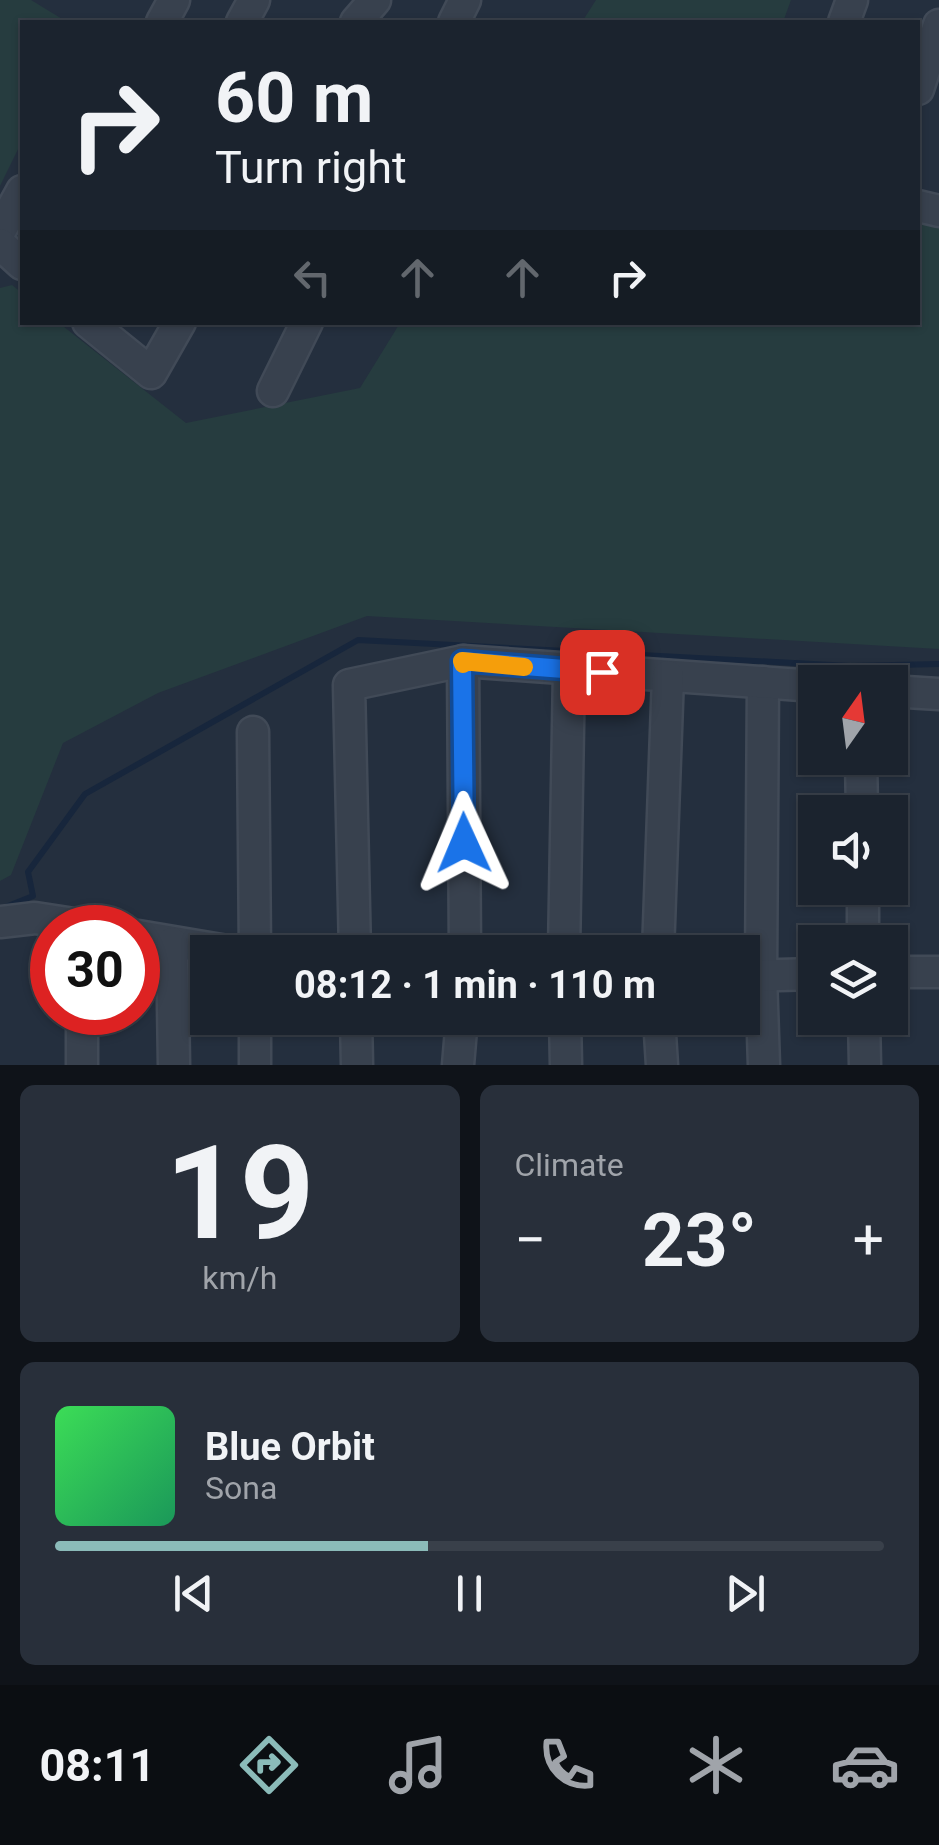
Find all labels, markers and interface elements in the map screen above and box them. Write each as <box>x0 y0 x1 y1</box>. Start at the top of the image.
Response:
text: 60 m <box>215 57 373 139</box>
icon: right <box>50 60 180 190</box>
text: Turn right <box>215 141 407 194</box>
icon: left <box>285 250 340 305</box>
icon: ahead <box>390 250 445 305</box>
icon: ahead <box>495 250 550 305</box>
icon: right <box>600 250 655 305</box>
pin <box>560 630 645 715</box>
icon: arrive <box>575 645 630 700</box>
north arrow <box>798 665 908 775</box>
map controls <box>798 665 908 1035</box>
position arrow <box>412 791 516 895</box>
button: sound <box>798 795 908 905</box>
speed limit sign: 30 <box>30 905 160 1035</box>
button: layers <box>798 925 908 1035</box>
text: 08:12 · 1 min · 110 m <box>294 963 656 1007</box>
text: 19 <box>165 1117 314 1270</box>
text: Climate <box>515 1146 624 1184</box>
text: 23° <box>642 1196 757 1284</box>
text: − <box>515 1208 546 1272</box>
text: + <box>853 1208 884 1272</box>
text: km/h <box>202 1259 277 1297</box>
text: Blue Orbit <box>205 1425 375 1469</box>
text: Sona <box>205 1469 277 1507</box>
icon: previous <box>166 1566 221 1621</box>
icon: pause <box>442 1566 497 1621</box>
icon: next <box>718 1566 773 1621</box>
icon: directions <box>234 1730 304 1800</box>
icon: music <box>383 1730 453 1800</box>
icon: phone <box>532 1730 602 1800</box>
icon: climate <box>681 1730 751 1800</box>
icon: car <box>830 1730 900 1800</box>
text: 08:11 <box>39 1739 155 1792</box>

